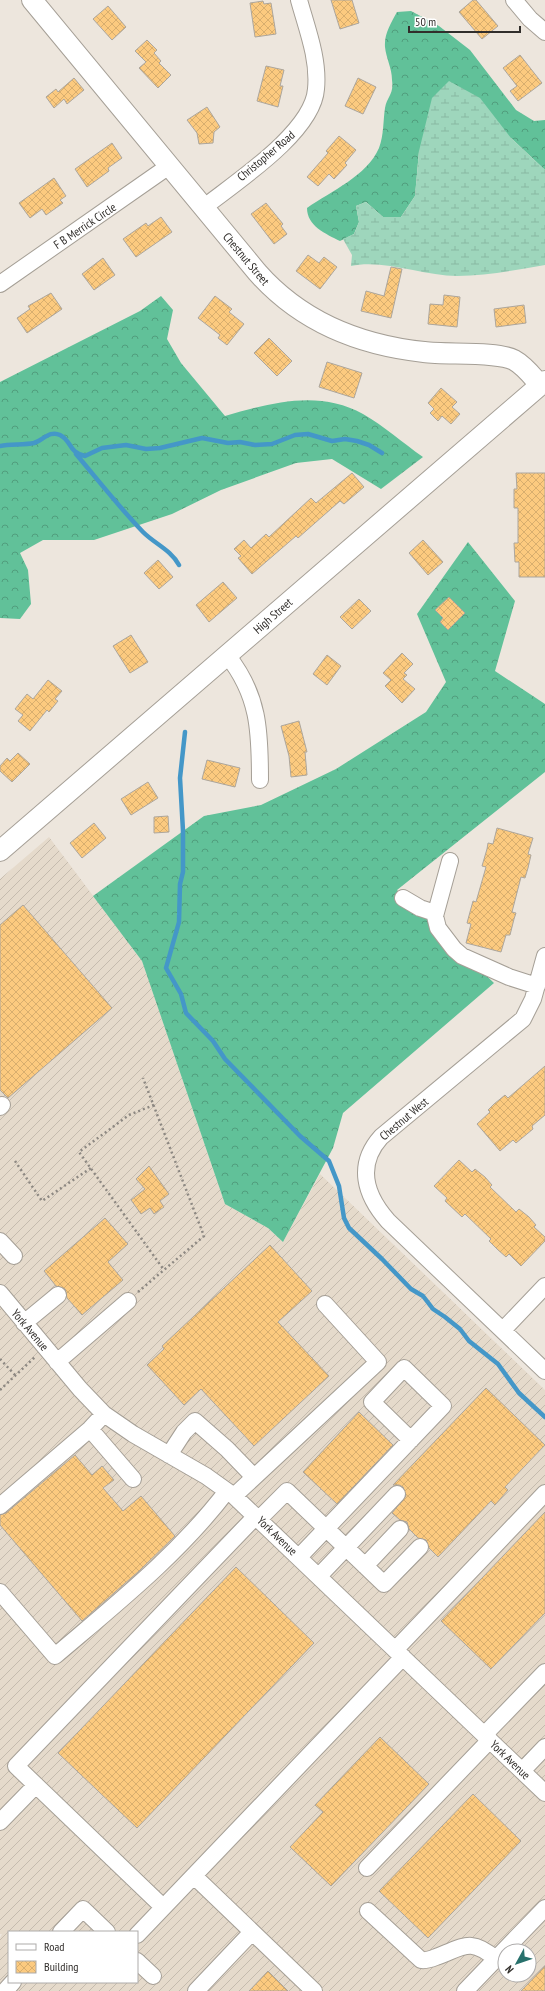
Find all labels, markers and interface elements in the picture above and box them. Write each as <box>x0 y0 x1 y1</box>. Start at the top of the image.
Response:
scale bar <box>409 8 520 34</box>
text: 50 m <box>415 14 436 29</box>
street label: Christopher Road <box>234 127 298 184</box>
street label: F B Merrick Circle <box>51 199 119 252</box>
street label: Chestnut Street <box>220 229 273 289</box>
street label: High Street <box>250 594 296 637</box>
street label: Chestnut West <box>376 1093 432 1143</box>
street label: York Avenue <box>9 1306 52 1354</box>
street label: York Avenue <box>254 1513 301 1558</box>
street label: York Avenue <box>487 1737 534 1782</box>
legend <box>8 1931 138 1983</box>
text: Road <box>44 1939 64 1954</box>
north arrow <box>497 1943 537 1983</box>
text: Building <box>44 1959 79 1974</box>
text: N <box>502 1963 517 1976</box>

